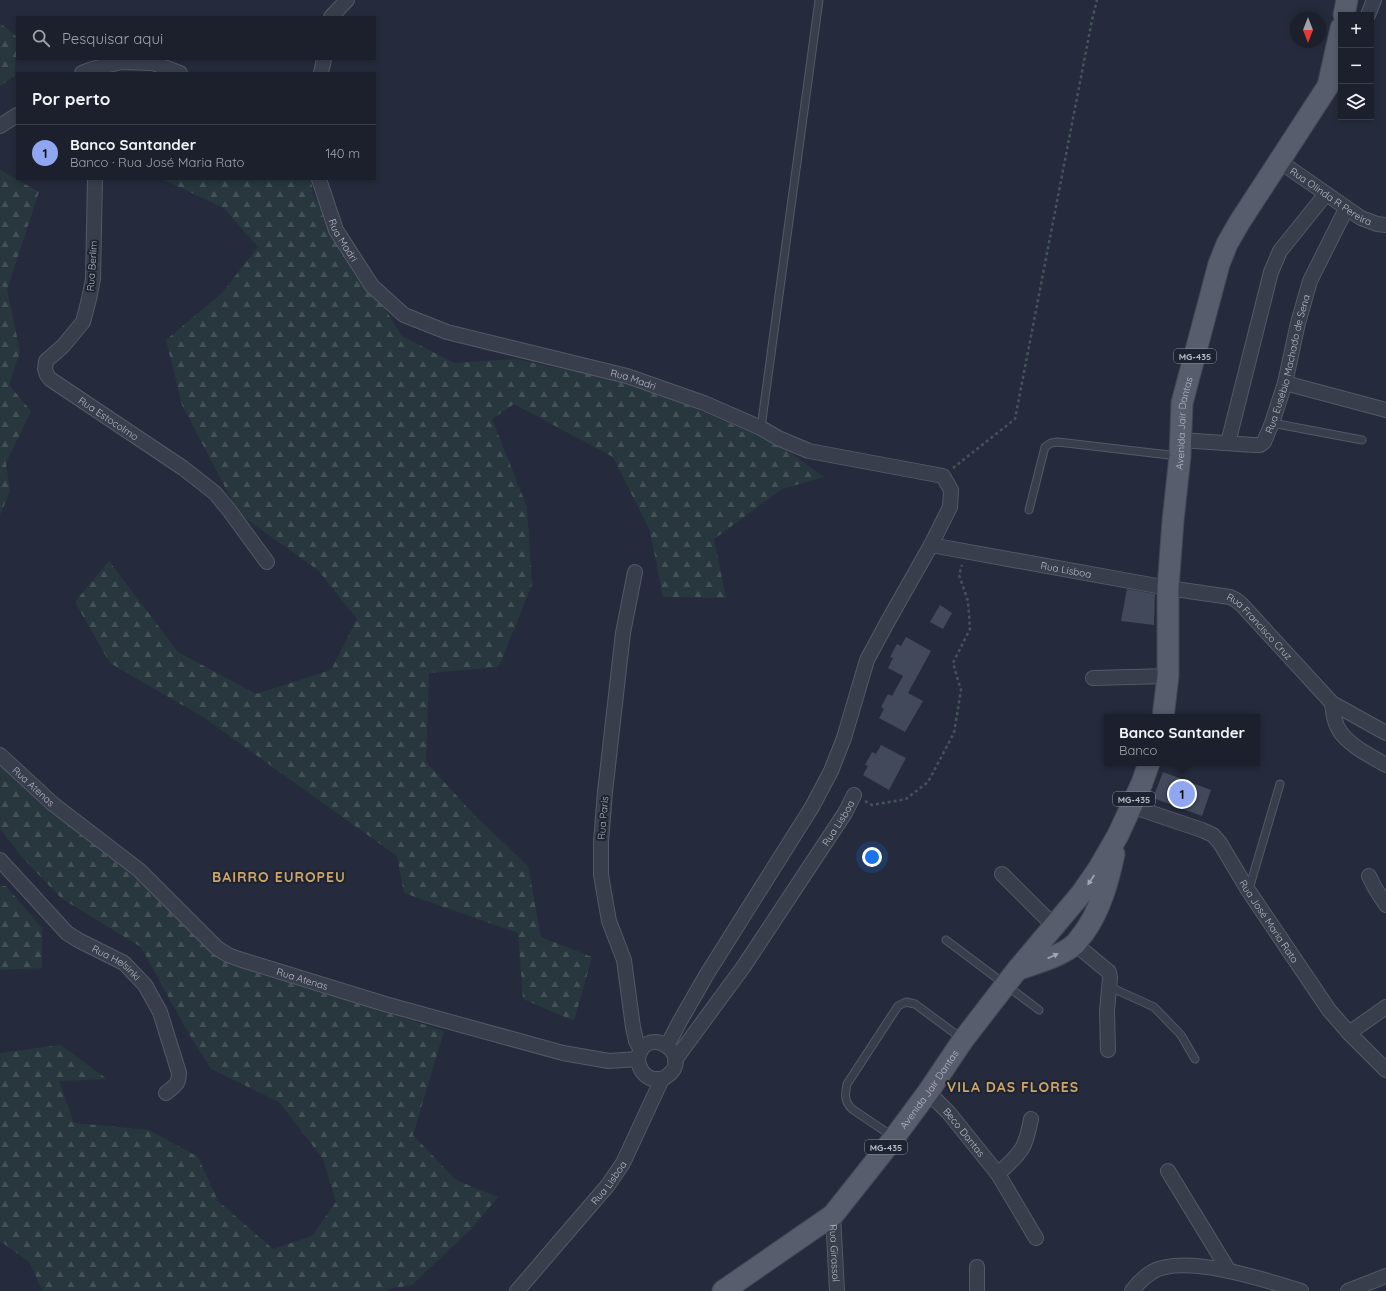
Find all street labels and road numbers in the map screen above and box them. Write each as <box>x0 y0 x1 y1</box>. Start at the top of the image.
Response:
street label: Rua Olinda R Pereira <box>1288 164 1374 228</box>
street label: Rua Madri <box>326 217 361 264</box>
street label: Rua Berlim <box>84 240 100 292</box>
street label: Rua Eusébio Machado de Sena <box>1262 293 1312 435</box>
road number: MG-435 <box>1174 349 1216 363</box>
street label: Rua Madri <box>609 366 658 392</box>
street label: Avenida Jair Dantas <box>1172 375 1195 470</box>
street label: Rua Estocolmo <box>76 393 141 443</box>
street label: Rua Lisboa <box>1040 559 1093 580</box>
street label: Rua Francisco Cruz <box>1225 590 1295 662</box>
street label: Rua Atenas <box>10 763 58 809</box>
road number: MG-435 <box>1113 792 1155 806</box>
street label: Rua Paris <box>595 795 611 840</box>
street label: Rua Lisboa <box>819 798 857 848</box>
street label: Rua José Maria Rato <box>1237 877 1302 965</box>
street label: Rua Helsinki <box>90 942 144 983</box>
street label: Rua Atenas <box>275 965 330 993</box>
street label: Avenida Jair Dantas <box>897 1047 961 1131</box>
street label: Beco Dantas <box>941 1105 988 1159</box>
road number: MG-435 <box>865 1140 907 1154</box>
street label: Rua Lisboa <box>588 1158 629 1207</box>
street label: Rua Girassol <box>827 1224 843 1282</box>

